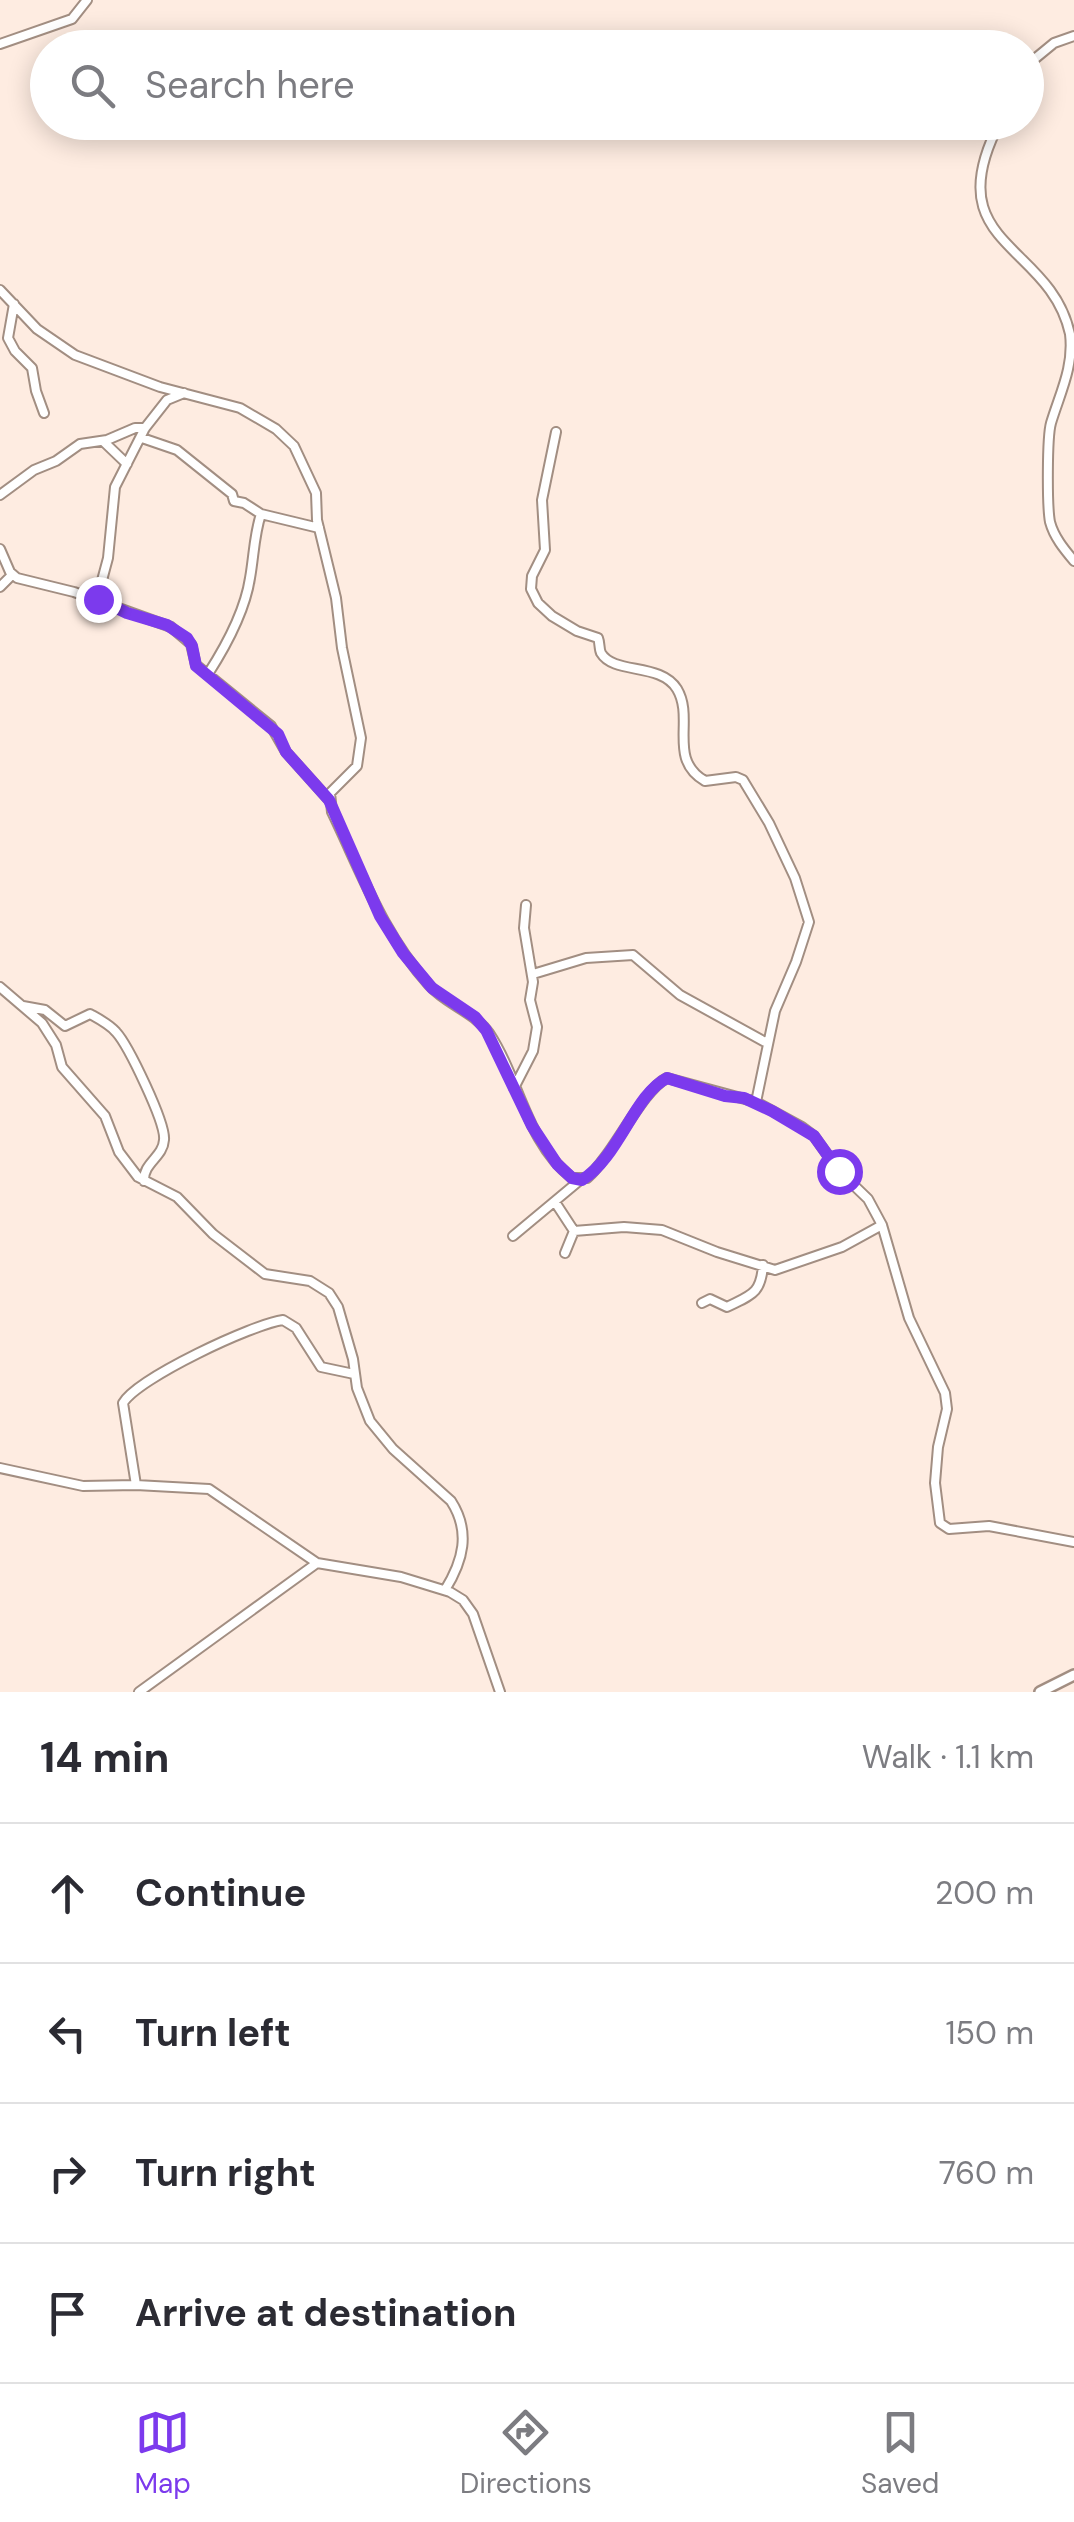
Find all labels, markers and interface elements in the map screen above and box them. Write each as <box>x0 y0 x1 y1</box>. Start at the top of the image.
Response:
search box <box>30 30 1044 140</box>
icon: search <box>65 58 120 113</box>
text: Search here <box>145 60 355 110</box>
route end <box>76 577 122 623</box>
route start <box>817 1149 863 1195</box>
text: 14 min <box>40 1730 169 1785</box>
text: Walk · 1.1 km <box>862 1736 1034 1778</box>
icon: ahead <box>40 1866 95 1921</box>
text: Continue <box>135 1868 306 1918</box>
text: 200 m <box>935 1872 1034 1914</box>
icon: left <box>40 2006 95 2061</box>
text: Turn left <box>135 2008 291 2058</box>
text: 150 m <box>946 2012 1034 2054</box>
icon: right <box>40 2146 95 2201</box>
text: Turn right <box>135 2148 316 2198</box>
text: 760 m <box>939 2152 1034 2194</box>
icon: arrive <box>40 2286 95 2341</box>
text: Arrive at destination <box>135 2288 517 2338</box>
tab: Map <box>135 2405 191 2502</box>
tab: Directions <box>460 2405 592 2502</box>
tab: Saved <box>861 2405 939 2502</box>

